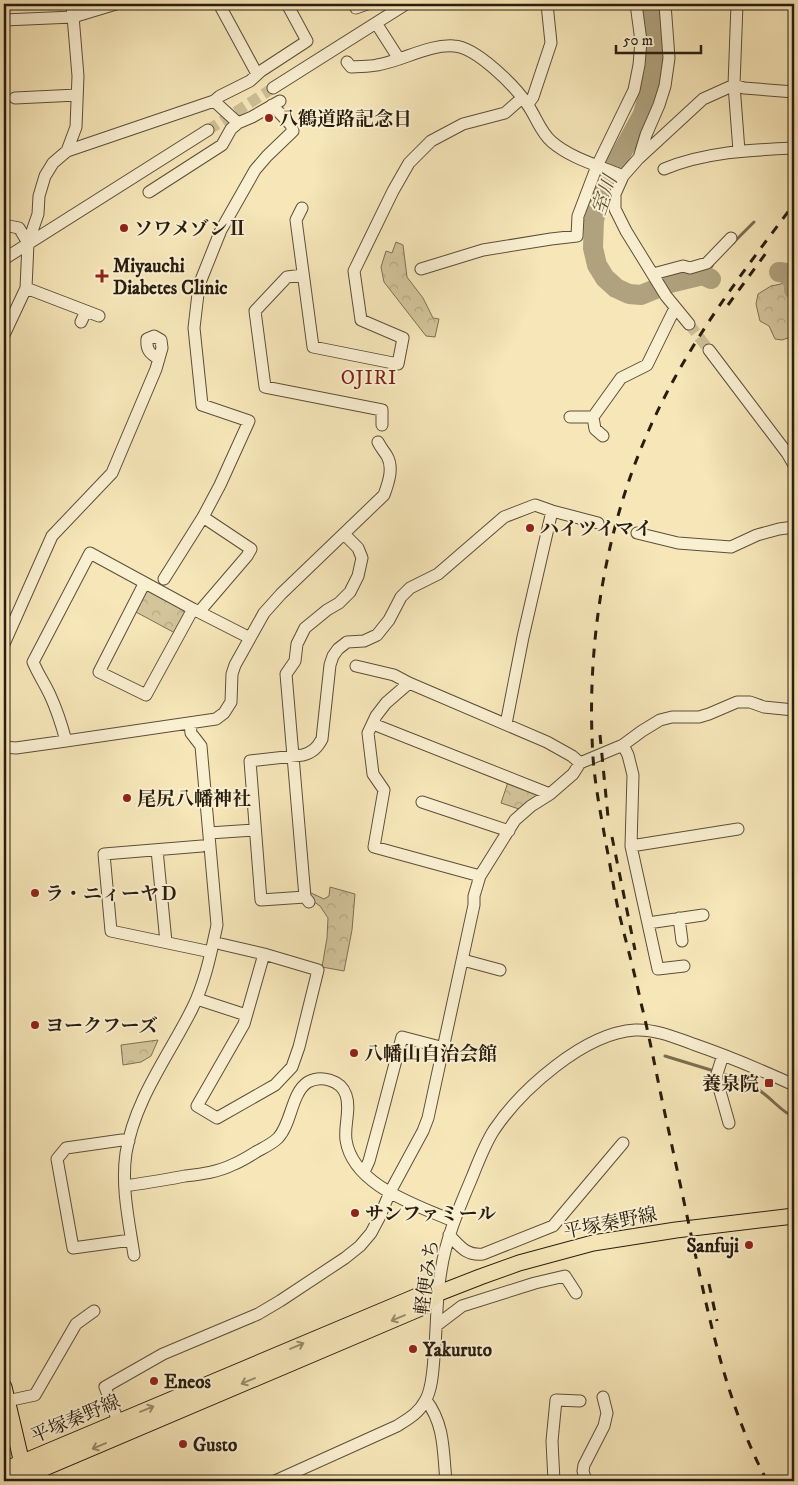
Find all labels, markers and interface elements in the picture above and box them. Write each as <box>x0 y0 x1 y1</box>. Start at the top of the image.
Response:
scale bar <box>616 22 700 54</box>
text: 50 m <box>623 31 653 50</box>
place label: 八鶴道路記念日 <box>279 108 412 131</box>
marker: 八鶴道路記念日 <box>263 112 275 124</box>
water label: 室川 <box>587 171 624 218</box>
place label: ソワメゾンⅡ <box>134 218 247 241</box>
marker: ソワメゾンⅡ <box>118 222 130 234</box>
place label: Miyauchi Diabetes Clinic <box>113 255 228 300</box>
marker: Miyauchi Diabetes Clinic <box>95 269 109 283</box>
district label: OJIRI <box>341 366 397 391</box>
place label: ハイツイマイ <box>540 518 653 541</box>
marker: ハイツイマイ <box>524 522 536 534</box>
place label: 尾尻八幡神社 <box>137 788 251 811</box>
marker: 尾尻八幡神社 <box>121 792 133 804</box>
place label: ラ・ニィーヤＤ <box>45 883 178 906</box>
marker: ラ・ニィーヤＤ <box>29 887 41 899</box>
place label: ヨークフーズ <box>45 1015 157 1038</box>
marker: ヨークフーズ <box>29 1019 41 1031</box>
place label: 八幡山自治会館 <box>364 1043 497 1066</box>
marker: 八幡山自治会館 <box>348 1047 360 1059</box>
place label: 養泉院 <box>702 1073 759 1096</box>
marker: 養泉院 <box>763 1077 775 1089</box>
place label: サンファミール <box>365 1203 496 1226</box>
street label: 平塚秦野線 <box>561 1203 659 1244</box>
marker: サンファミール <box>349 1207 361 1219</box>
place label: Sanfuji <box>686 1235 739 1259</box>
street label: 軽便みち <box>411 1238 444 1316</box>
marker: Sanfuji <box>743 1239 755 1251</box>
one-way arrow <box>391 1313 406 1323</box>
place label: Yakuruto <box>422 1339 492 1362</box>
one-way arrow <box>289 1341 304 1351</box>
marker: Yakuruto <box>407 1343 419 1355</box>
place label: Eneos <box>164 1371 211 1394</box>
marker: Eneos <box>148 1375 160 1387</box>
one-way arrow <box>241 1377 256 1387</box>
street label: 平塚秦野線 <box>27 1390 124 1449</box>
one-way arrow <box>139 1404 154 1414</box>
place label: Gusto <box>193 1434 237 1457</box>
marker: Gusto <box>177 1438 189 1450</box>
one-way arrow <box>92 1441 107 1451</box>

